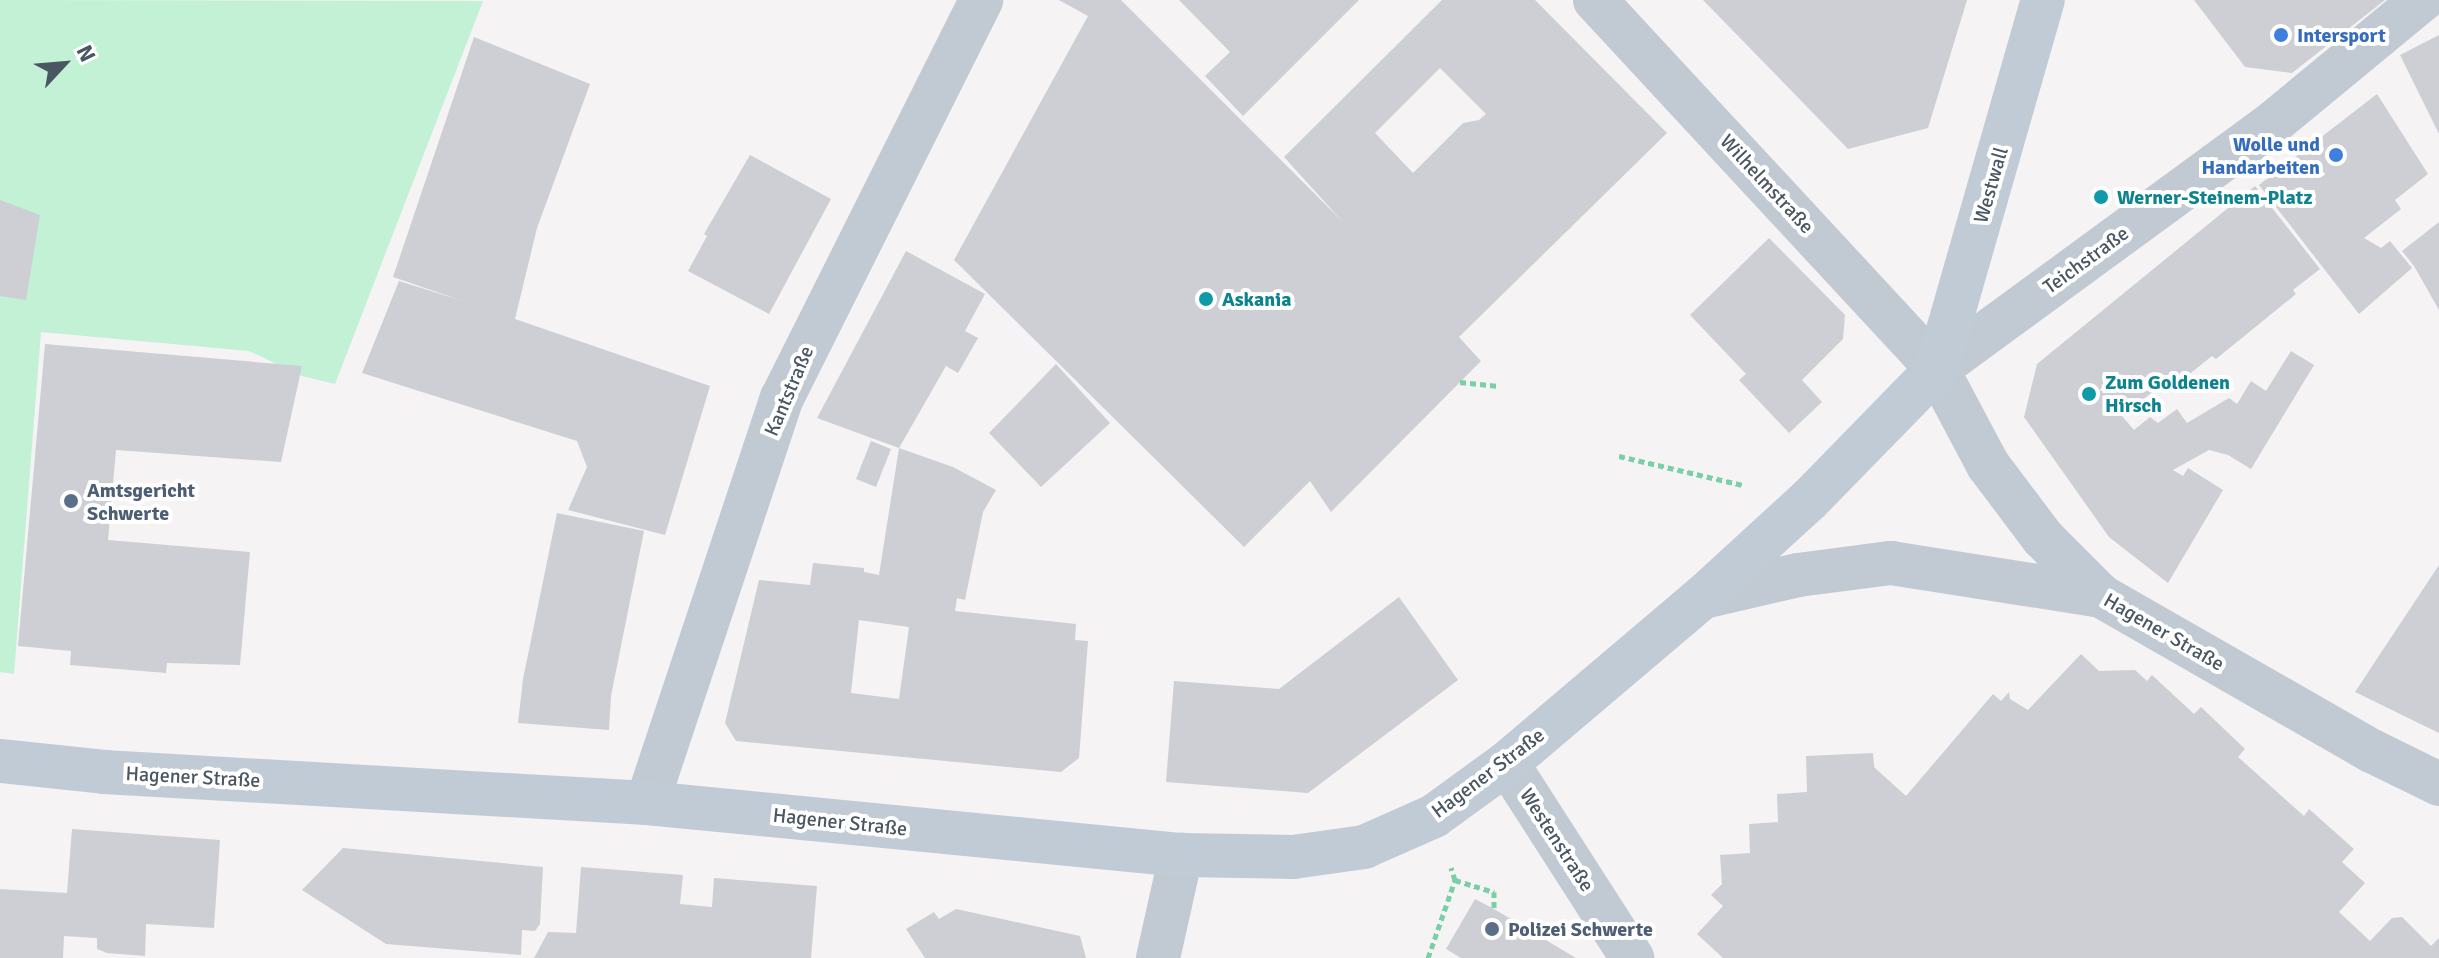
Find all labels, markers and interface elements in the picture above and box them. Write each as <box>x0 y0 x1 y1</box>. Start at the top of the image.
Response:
place label: Intersport <box>2297 23 2386 47</box>
north arrow <box>24 24 104 104</box>
marker: Intersport <box>2272 26 2290 44</box>
text: N <box>71 40 102 66</box>
street label: Wilhelmstraße <box>1715 130 1819 238</box>
place label: Wolle und Handarbeiten <box>2201 132 2320 179</box>
street label: Westwall <box>1969 144 2013 226</box>
marker: Wolle und Handarbeiten <box>2327 146 2345 164</box>
place label: Werner-Steinem-Platz <box>2117 185 2312 209</box>
marker: Werner-Steinem-Platz <box>2092 188 2110 206</box>
street label: Teichstraße <box>2039 221 2133 299</box>
place label: Askania <box>1222 287 1291 311</box>
marker: Askania <box>1197 290 1215 308</box>
street label: Kantstraße <box>759 342 819 440</box>
place label: Zum Goldenen Hirsch <box>2105 370 2230 417</box>
marker: Zum Goldenen Hirsch <box>2080 385 2098 403</box>
place label: Amtsgericht Schwerte <box>87 478 195 525</box>
marker: Amtsgericht Schwerte <box>62 492 80 510</box>
street label: Hagener Straße <box>2100 588 2228 676</box>
street label: Hagener Straße <box>1427 723 1549 823</box>
street label: Hagener Straße <box>125 761 261 793</box>
street label: Westenstraße <box>1515 784 1599 896</box>
street label: Hagener Straße <box>772 803 908 841</box>
place label: Polizei Schwerte <box>1508 917 1653 941</box>
marker: Polizei Schwerte <box>1483 920 1501 938</box>

